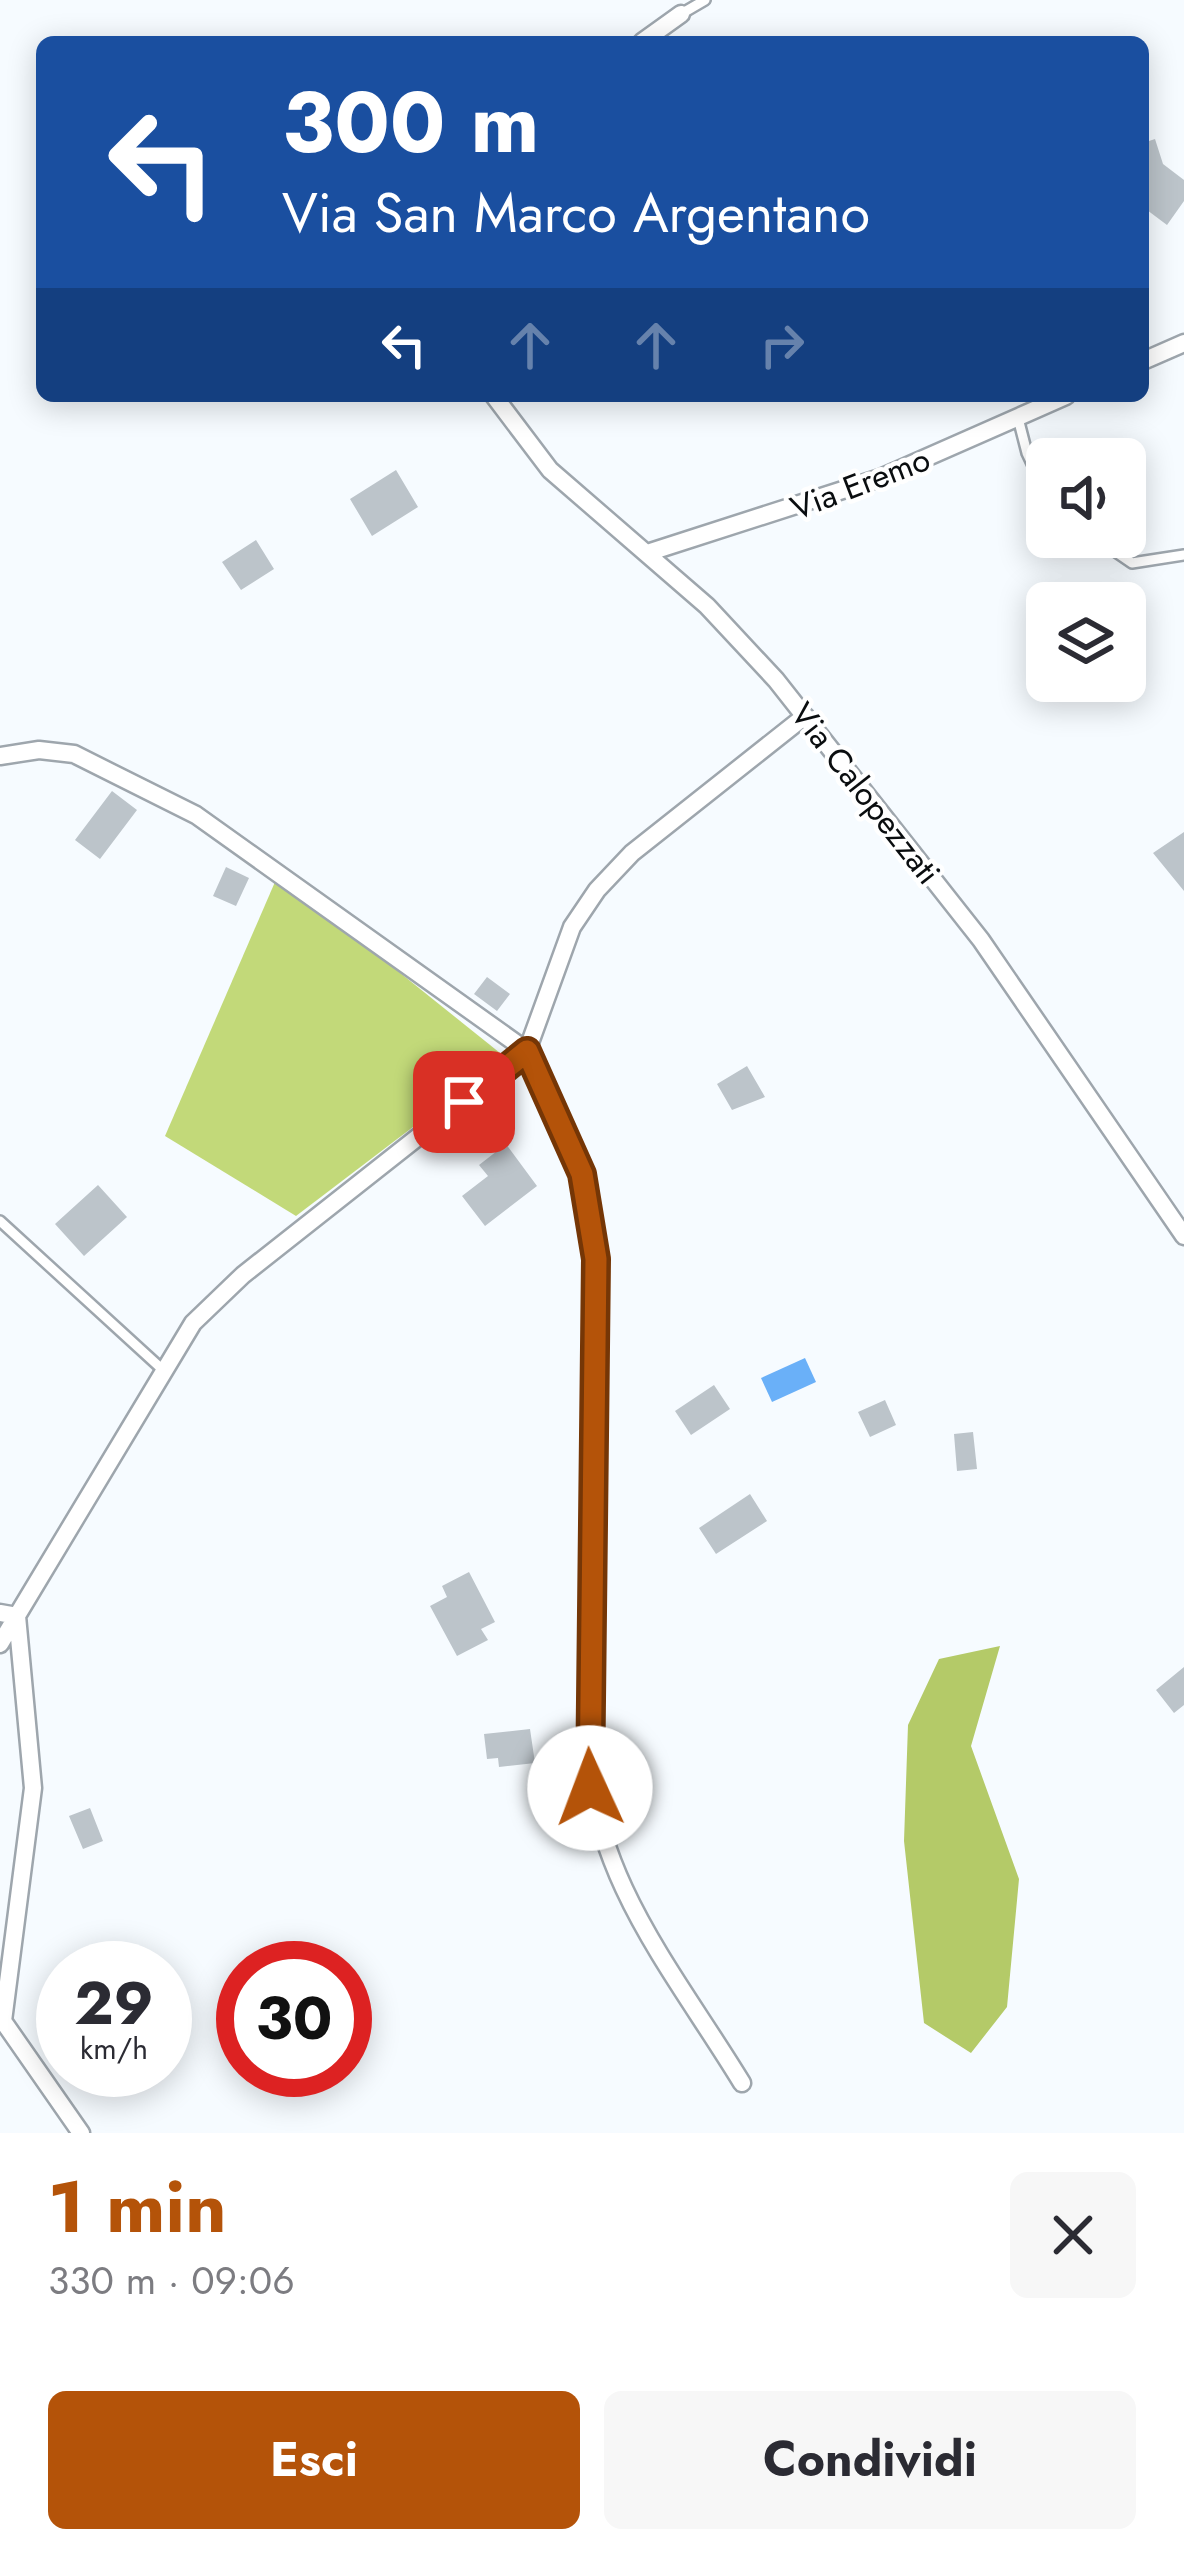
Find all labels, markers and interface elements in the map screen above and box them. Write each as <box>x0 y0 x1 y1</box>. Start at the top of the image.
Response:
text: 300 m <box>282 62 539 184</box>
icon: left <box>84 84 240 240</box>
text: Via San Marco Argentano <box>282 174 870 252</box>
icon: left <box>371 312 437 378</box>
icon: ahead <box>497 312 563 378</box>
icon: ahead <box>623 312 689 378</box>
icon: right <box>749 312 815 378</box>
street label: Via Eremo <box>784 435 937 532</box>
map controls <box>1026 438 1146 702</box>
button: sound <box>1026 438 1146 558</box>
button: layers <box>1026 582 1146 702</box>
street label: Via Calopezzati <box>780 692 952 894</box>
pin <box>413 1051 515 1153</box>
icon: arrive <box>431 1069 497 1135</box>
position arrow <box>527 1725 653 1851</box>
speed limit sign: 30 <box>216 1941 372 2097</box>
text: 29 <box>74 1960 154 2047</box>
text: km/h <box>80 2027 148 2070</box>
text: 1 min <box>48 2155 227 2259</box>
button: close <box>1010 2172 1136 2298</box>
text: 330 m · 09:06 <box>48 2252 295 2309</box>
button: Esci <box>48 2391 580 2529</box>
button: Condividi <box>604 2391 1136 2529</box>

